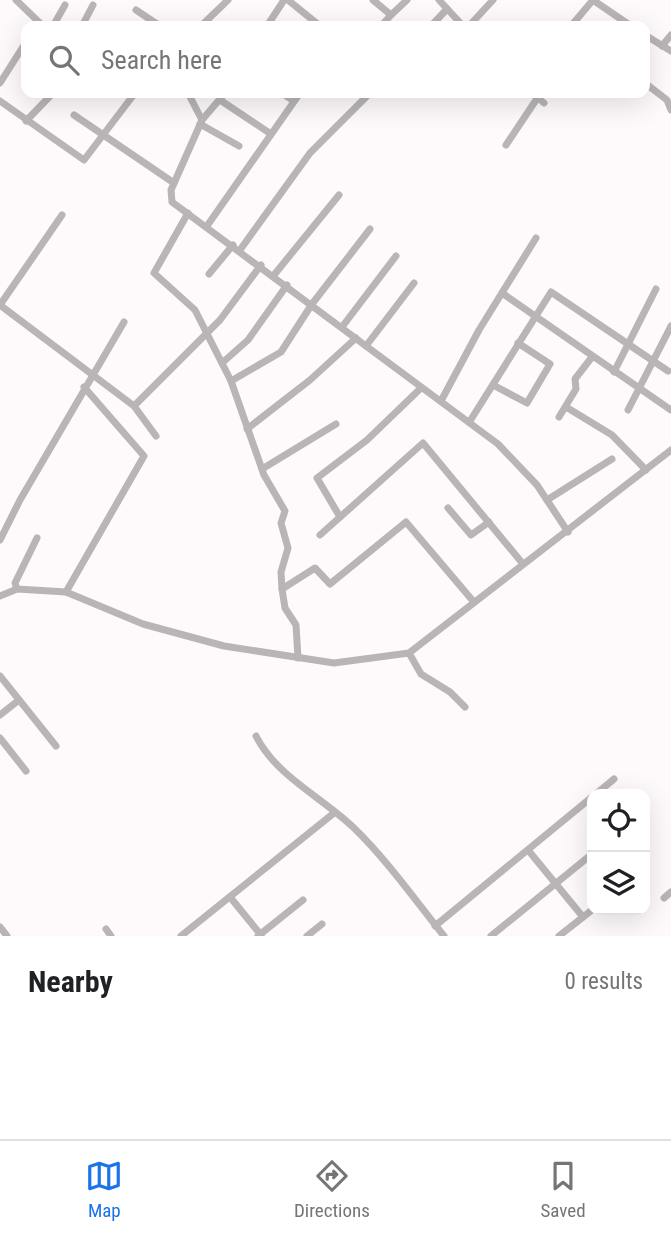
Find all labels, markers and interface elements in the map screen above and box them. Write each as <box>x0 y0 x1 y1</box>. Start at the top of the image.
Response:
search box <box>21 21 650 98</box>
icon: search <box>45 41 83 79</box>
text: Search here <box>101 45 222 75</box>
map controls <box>587 789 650 915</box>
button: locate <box>587 789 650 852</box>
button: layers <box>587 852 650 915</box>
text: Nearby <box>28 964 113 999</box>
text: 0 results <box>565 968 643 995</box>
tab: Map <box>85 1157 123 1222</box>
tab: Directions <box>294 1157 370 1222</box>
tab: Saved <box>540 1157 586 1222</box>

